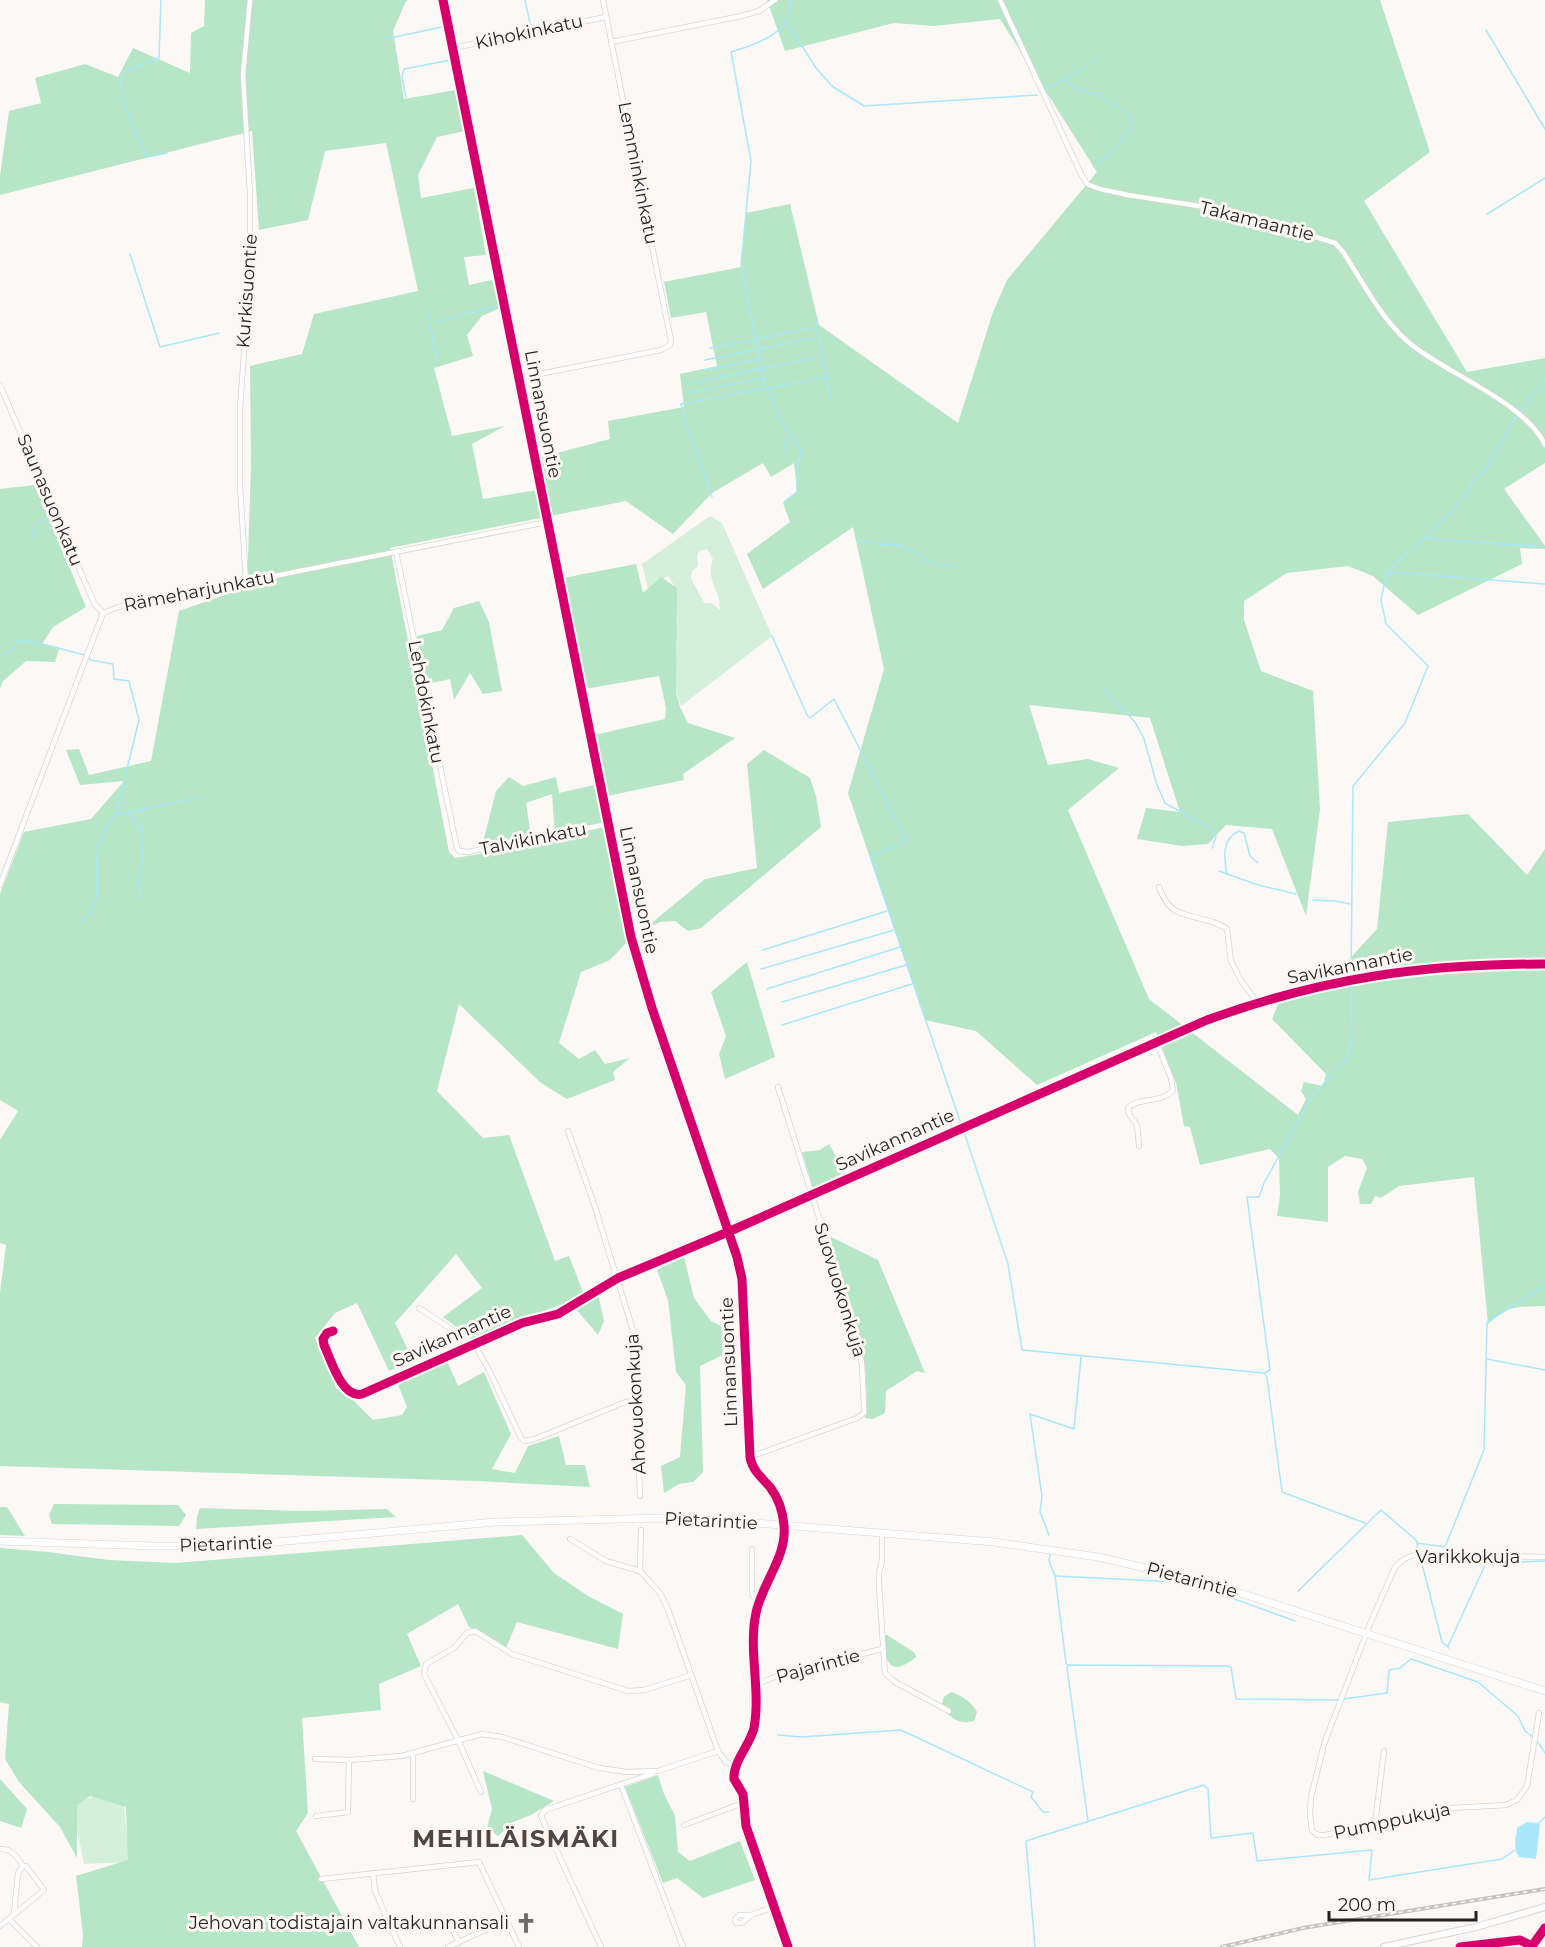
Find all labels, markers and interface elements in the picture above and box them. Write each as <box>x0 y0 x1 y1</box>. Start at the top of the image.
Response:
street label: Kihokinkatu <box>473 10 585 54</box>
street label: Lemminkinkatu <box>613 100 663 246</box>
street label: Takamaantie <box>1197 196 1317 246</box>
street label: Kurkisuontie <box>232 233 262 349</box>
street label: Linnansuontie <box>520 348 566 480</box>
street label: Saunasuonkatu <box>12 431 88 569</box>
street label: Rämeharjunkatu <box>122 566 276 616</box>
street label: Lehdokinkatu <box>403 638 449 766</box>
street label: Talvikinkatu <box>478 818 588 860</box>
street label: Linnansuontie <box>615 824 663 956</box>
street label: Savikannantie <box>1285 943 1415 989</box>
street label: Savikannantie <box>832 1104 958 1176</box>
street label: Suovuokonkuja <box>809 1220 871 1360</box>
street label: Linnansuontie <box>716 1297 742 1427</box>
street label: Savikannantie <box>389 1300 515 1372</box>
street label: Ahovuokonkuja <box>621 1333 651 1475</box>
street label: Pietarintie <box>664 1508 758 1534</box>
street label: Pietarintie <box>179 1531 273 1557</box>
street label: Varikkokuja <box>1416 1546 1520 1568</box>
street label: Pietarintie <box>1144 1557 1240 1603</box>
street label: Pajarintie <box>774 1644 862 1688</box>
street label: Pumppukuja <box>1332 1798 1452 1844</box>
district label: MEHILÄISMÄKI <box>412 1824 620 1853</box>
scale bar <box>1329 1884 1476 1922</box>
text: 200 m <box>1338 1894 1396 1916</box>
church icon: Jehovan todistajain valtakunnansali <box>514 1911 538 1935</box>
place label: Jehovan todistajain valtakunnansali <box>188 1912 509 1934</box>

